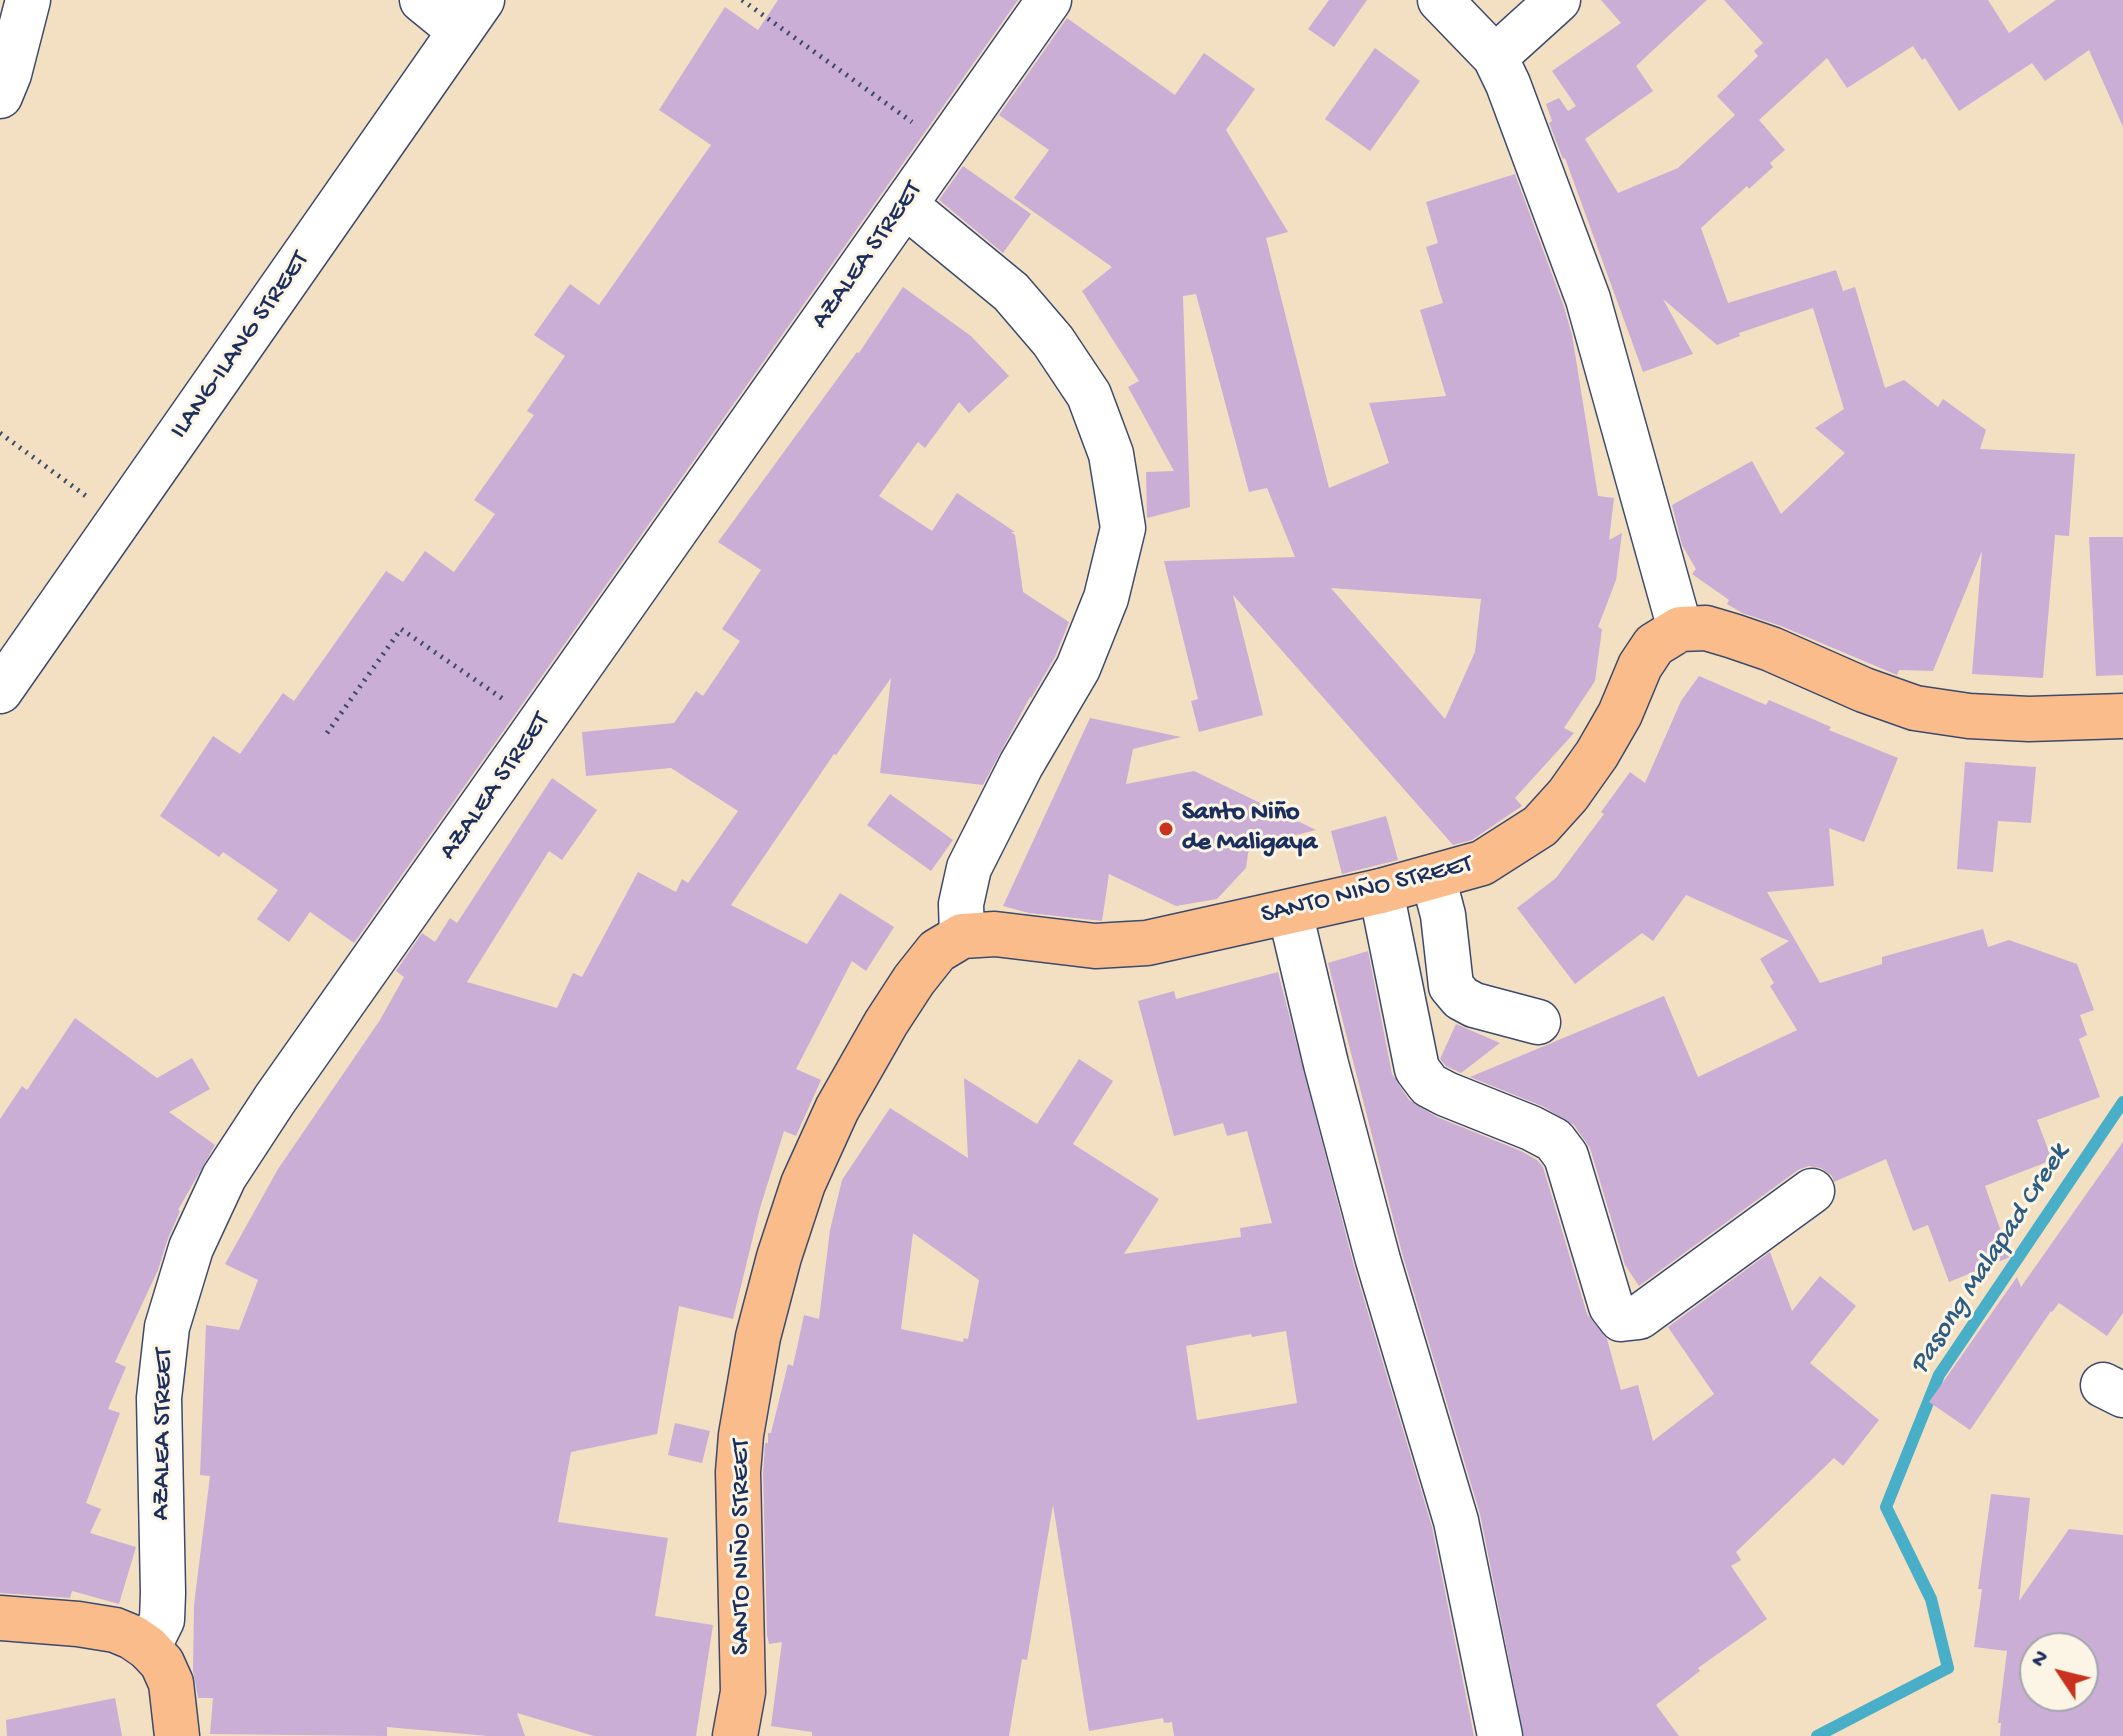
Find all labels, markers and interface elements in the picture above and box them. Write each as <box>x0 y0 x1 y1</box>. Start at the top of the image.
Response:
street label: AZALEA STREET <box>806 176 930 336</box>
street label: ILANG-ILANG STREET <box>165 246 317 446</box>
street label: AZALEA STREET <box>434 707 558 867</box>
place label: Santo Niño de Maligaya <box>1182 798 1317 860</box>
marker: Santo Niño de Maligaya <box>1157 820 1175 838</box>
street label: SANTO NIÑO STREET <box>1258 850 1476 932</box>
water label: Pasong Malapad Creek <box>1904 1139 2078 1381</box>
street label: AZALEA STREET <box>147 1347 181 1521</box>
street label: SANTO NIÑO STREET <box>727 1439 759 1655</box>
north arrow <box>2019 1632 2099 1712</box>
text: N <box>2026 1646 2056 1673</box>

